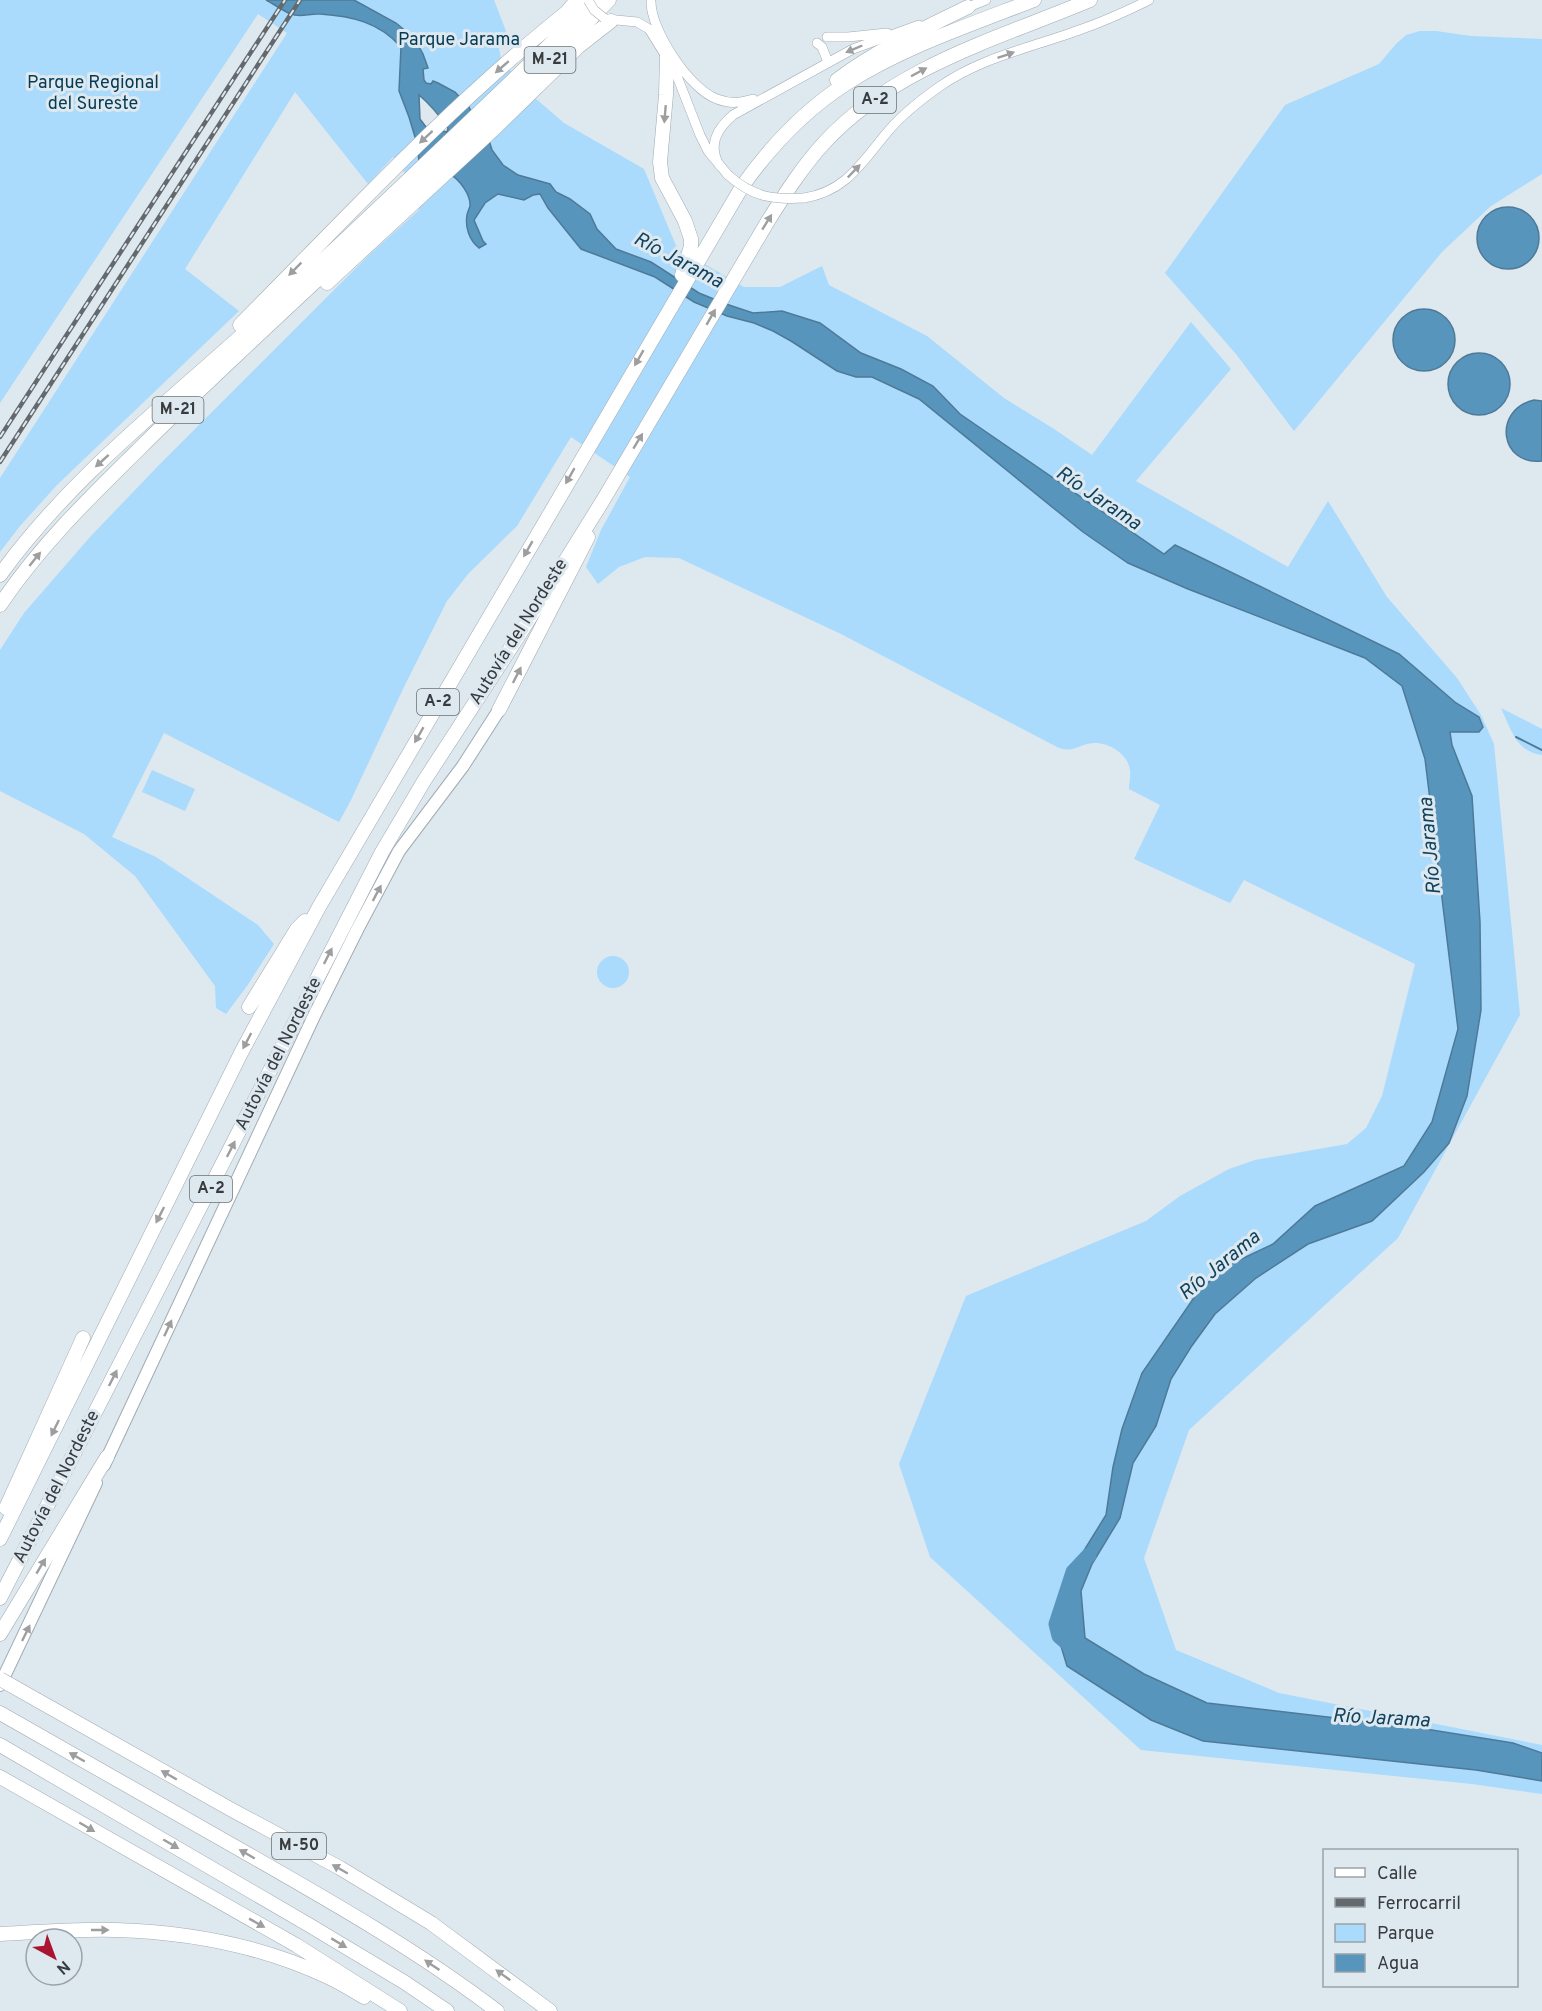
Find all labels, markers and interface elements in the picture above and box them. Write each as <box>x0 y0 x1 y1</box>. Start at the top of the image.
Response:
park label: Parque Jarama <box>398 29 520 52</box>
one-way arrow <box>846 45 863 54</box>
road number: M-21 <box>524 47 576 73</box>
one-way arrow <box>997 49 1015 59</box>
one-way arrow <box>495 60 510 73</box>
one-way arrow <box>911 67 928 77</box>
park label: Parque Regional del Sureste <box>27 72 159 116</box>
road number: A-2 <box>854 87 896 113</box>
one-way arrow <box>660 104 669 123</box>
one-way arrow <box>419 129 433 143</box>
one-way arrow <box>847 164 861 179</box>
one-way arrow <box>762 214 773 230</box>
water label: Río Jarama <box>629 227 728 296</box>
one-way arrow <box>288 262 302 276</box>
one-way arrow <box>706 308 716 325</box>
one-way arrow <box>634 350 645 366</box>
road number: M-21 <box>152 397 204 423</box>
one-way arrow <box>632 433 643 449</box>
one-way arrow <box>94 454 109 468</box>
water label: Río Jarama <box>1050 461 1146 537</box>
one-way arrow <box>565 468 576 484</box>
one-way arrow <box>522 541 533 557</box>
one-way arrow <box>29 551 42 567</box>
street label: Autovía del Nordeste <box>465 554 573 710</box>
one-way arrow <box>512 666 522 683</box>
road number: A-2 <box>417 689 459 715</box>
one-way arrow <box>413 727 424 743</box>
water label: Río Jarama <box>1414 795 1448 896</box>
one-way arrow <box>372 884 382 901</box>
one-way arrow <box>323 947 333 964</box>
street label: Autovía del Nordeste <box>230 974 328 1134</box>
one-way arrow <box>242 1033 252 1050</box>
one-way arrow <box>226 1140 236 1157</box>
road number: A-2 <box>190 1176 232 1202</box>
one-way arrow <box>155 1207 165 1224</box>
water label: Río Jarama <box>1174 1225 1267 1307</box>
one-way arrow <box>163 1320 172 1337</box>
one-way arrow <box>108 1369 118 1386</box>
street label: Autovía del Nordeste <box>8 1407 106 1567</box>
one-way arrow <box>50 1419 59 1436</box>
one-way arrow <box>35 1558 46 1574</box>
one-way arrow <box>21 1624 31 1641</box>
water label: Río Jarama <box>1331 1703 1431 1735</box>
one-way arrow <box>69 1752 86 1762</box>
one-way arrow <box>161 1770 178 1780</box>
one-way arrow <box>79 1822 96 1832</box>
road number: M-50 <box>272 1833 326 1859</box>
one-way arrow <box>163 1838 179 1849</box>
one-way arrow <box>239 1848 255 1859</box>
legend <box>1323 1849 1518 1987</box>
text: Calle <box>1377 1863 1417 1886</box>
one-way arrow <box>331 1864 348 1874</box>
text: Ferrocarril <box>1377 1893 1461 1916</box>
one-way arrow <box>248 1918 265 1928</box>
text: Parque <box>1377 1923 1434 1946</box>
one-way arrow <box>91 1925 110 1935</box>
north arrow <box>24 1927 84 1987</box>
one-way arrow <box>331 1937 347 1948</box>
text: Agua <box>1377 1953 1419 1976</box>
text: N <box>52 1955 73 1978</box>
one-way arrow <box>424 1960 440 1971</box>
one-way arrow <box>496 1970 511 1982</box>

